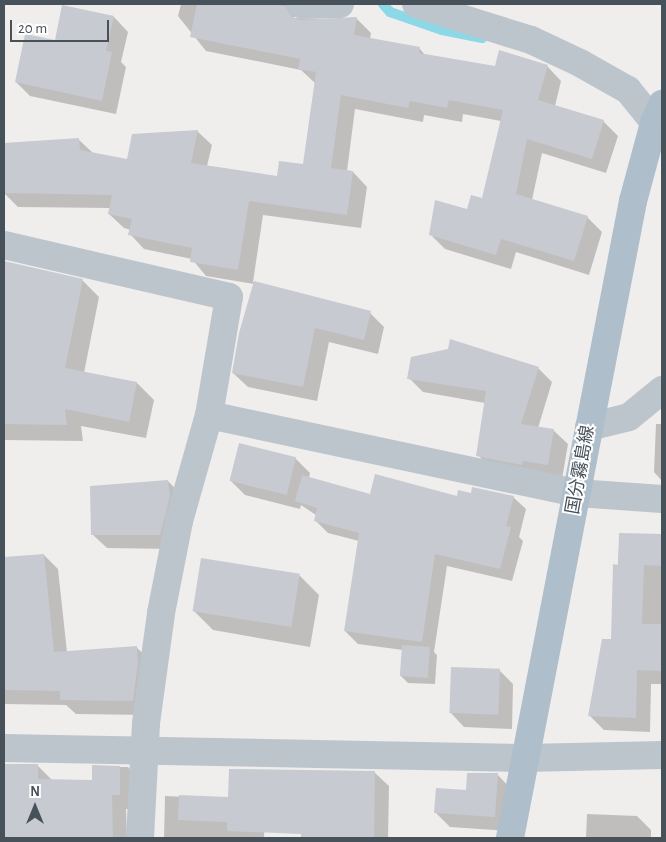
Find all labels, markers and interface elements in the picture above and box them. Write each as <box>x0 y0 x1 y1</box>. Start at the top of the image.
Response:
scale bar <box>12 10 111 42</box>
text: 20 m <box>18 21 47 36</box>
street label: 国分霧島線 <box>563 424 599 516</box>
north arrow <box>10 782 60 832</box>
text: N <box>30 785 40 799</box>

